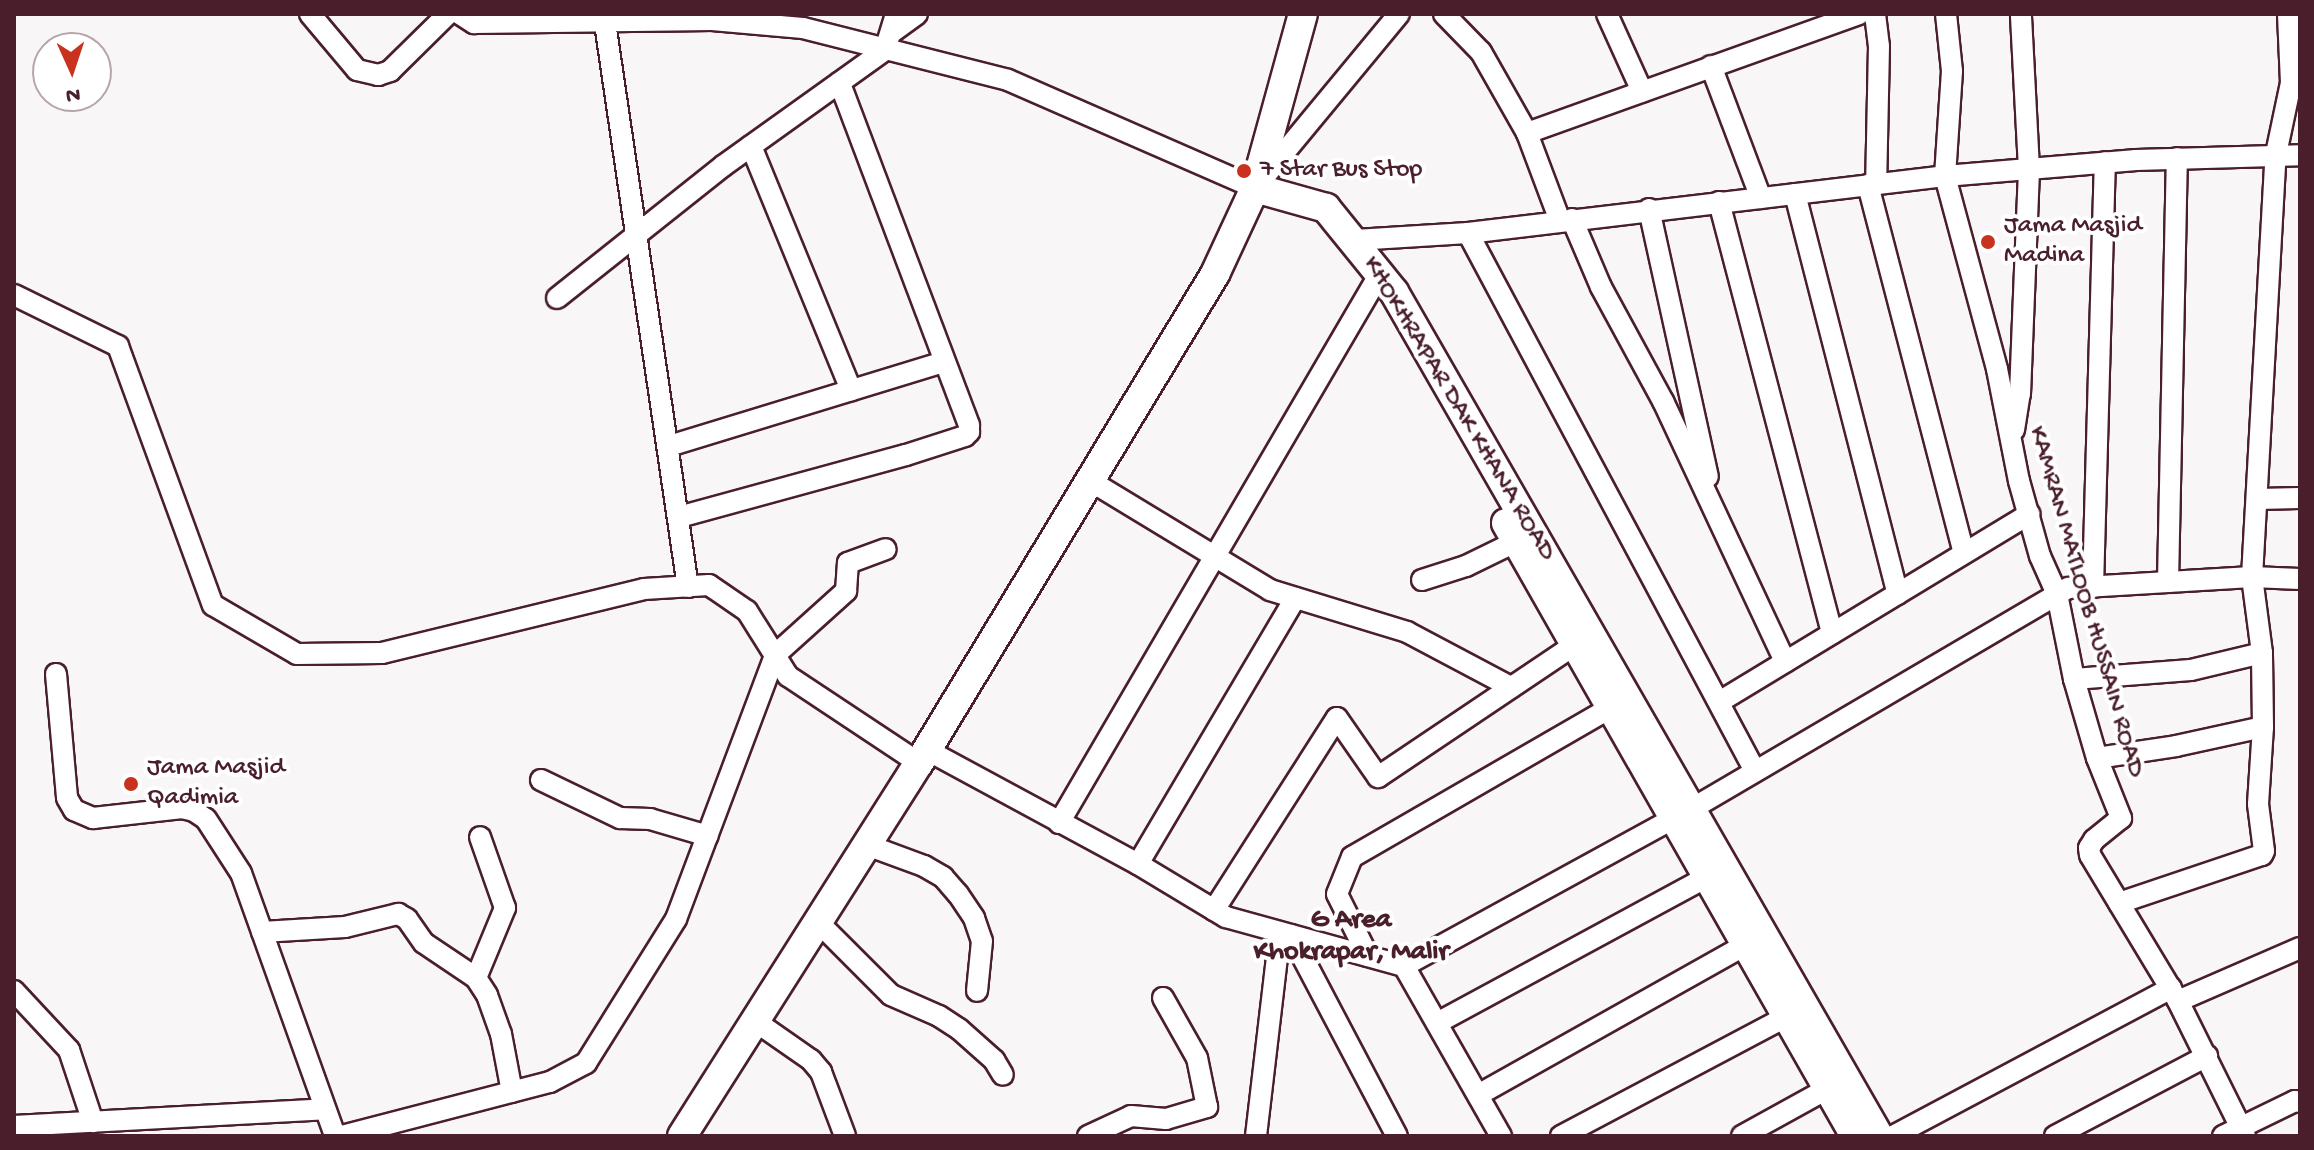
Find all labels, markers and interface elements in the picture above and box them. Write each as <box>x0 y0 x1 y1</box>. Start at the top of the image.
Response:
north arrow <box>32 32 112 112</box>
text: N <box>65 81 81 107</box>
place label: 7 Star Bus Stop <box>1260 155 1422 187</box>
marker: 7 Star Bus Stop <box>1235 162 1253 180</box>
place label: Jama Masjid Madina <box>2004 211 2142 272</box>
marker: Jama Masjid Madina <box>1979 233 1997 251</box>
street label: KHOKHRAPAR DAK KHANA ROAD <box>1355 251 1561 567</box>
street label: KAMRAN MATLOOB HUSSAIN ROAD <box>2020 423 2150 781</box>
place label: Jama Masjid Qadimia <box>147 753 285 814</box>
marker: Jama Masjid Qadimia <box>122 775 140 793</box>
district label: G Area Khokrapar, Malir <box>1254 904 1448 970</box>

